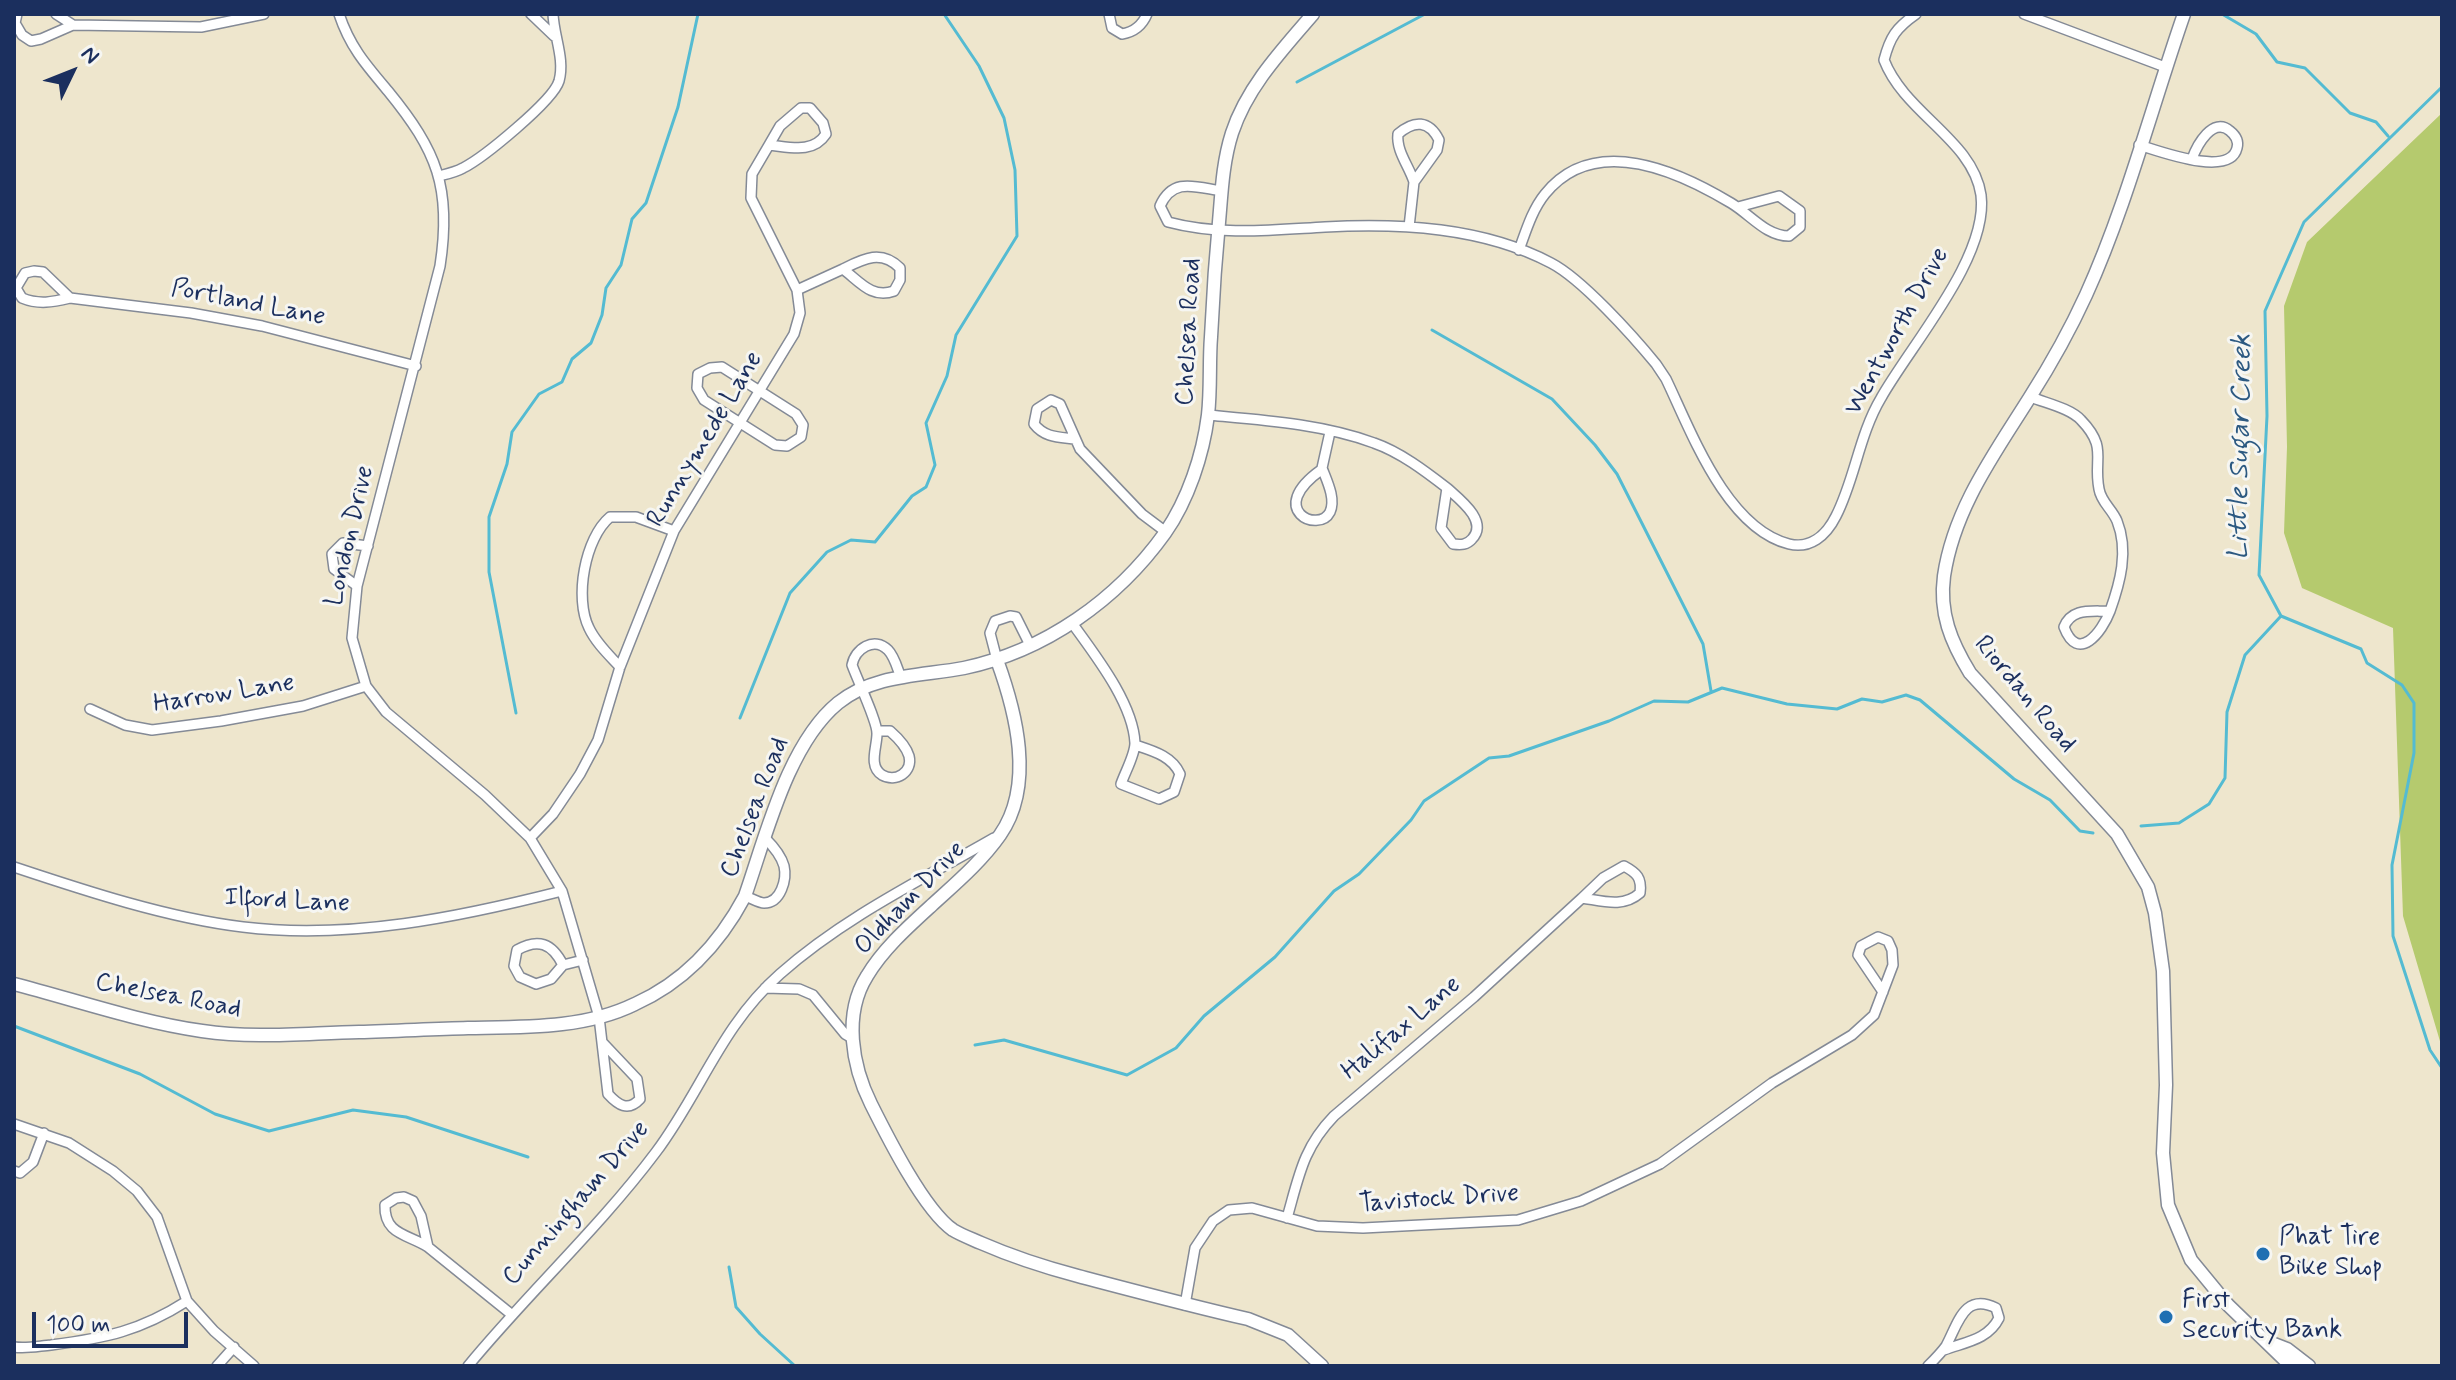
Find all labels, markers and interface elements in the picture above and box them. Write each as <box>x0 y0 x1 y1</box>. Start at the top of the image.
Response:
north arrow <box>32 32 112 112</box>
text: N <box>74 41 105 71</box>
street label: Wentworth Drive <box>1839 242 1957 422</box>
street label: Chelsea Road <box>1171 257 1209 407</box>
street label: Portland Lane <box>168 274 328 334</box>
water label: Little Sugar Creek <box>2223 334 2261 560</box>
street label: Runnymede Lane <box>641 346 771 534</box>
street label: London Drive <box>320 463 382 609</box>
street label: Riordan Road <box>1966 630 2082 760</box>
street label: Harrow Lane <box>151 668 297 722</box>
street label: Chelsea Road <box>715 733 797 883</box>
street label: Oldham Drive <box>849 835 973 963</box>
street label: Ilford Lane <box>223 883 351 921</box>
street label: Chelsea Road <box>92 968 244 1026</box>
street label: Halifax Lane <box>1336 970 1468 1088</box>
street label: Cunningham Drive <box>497 1115 657 1293</box>
street label: Tavistock Drive <box>1358 1179 1520 1221</box>
place label: Phat Tire Bike Shop <box>2279 1223 2382 1284</box>
marker: Phat Tire Bike Shop <box>2254 1245 2272 1263</box>
place label: First Security Bank <box>2182 1286 2342 1348</box>
scale bar <box>36 1296 192 1346</box>
marker: First Security Bank <box>2157 1308 2175 1326</box>
text: 100 m <box>46 1310 110 1341</box>

